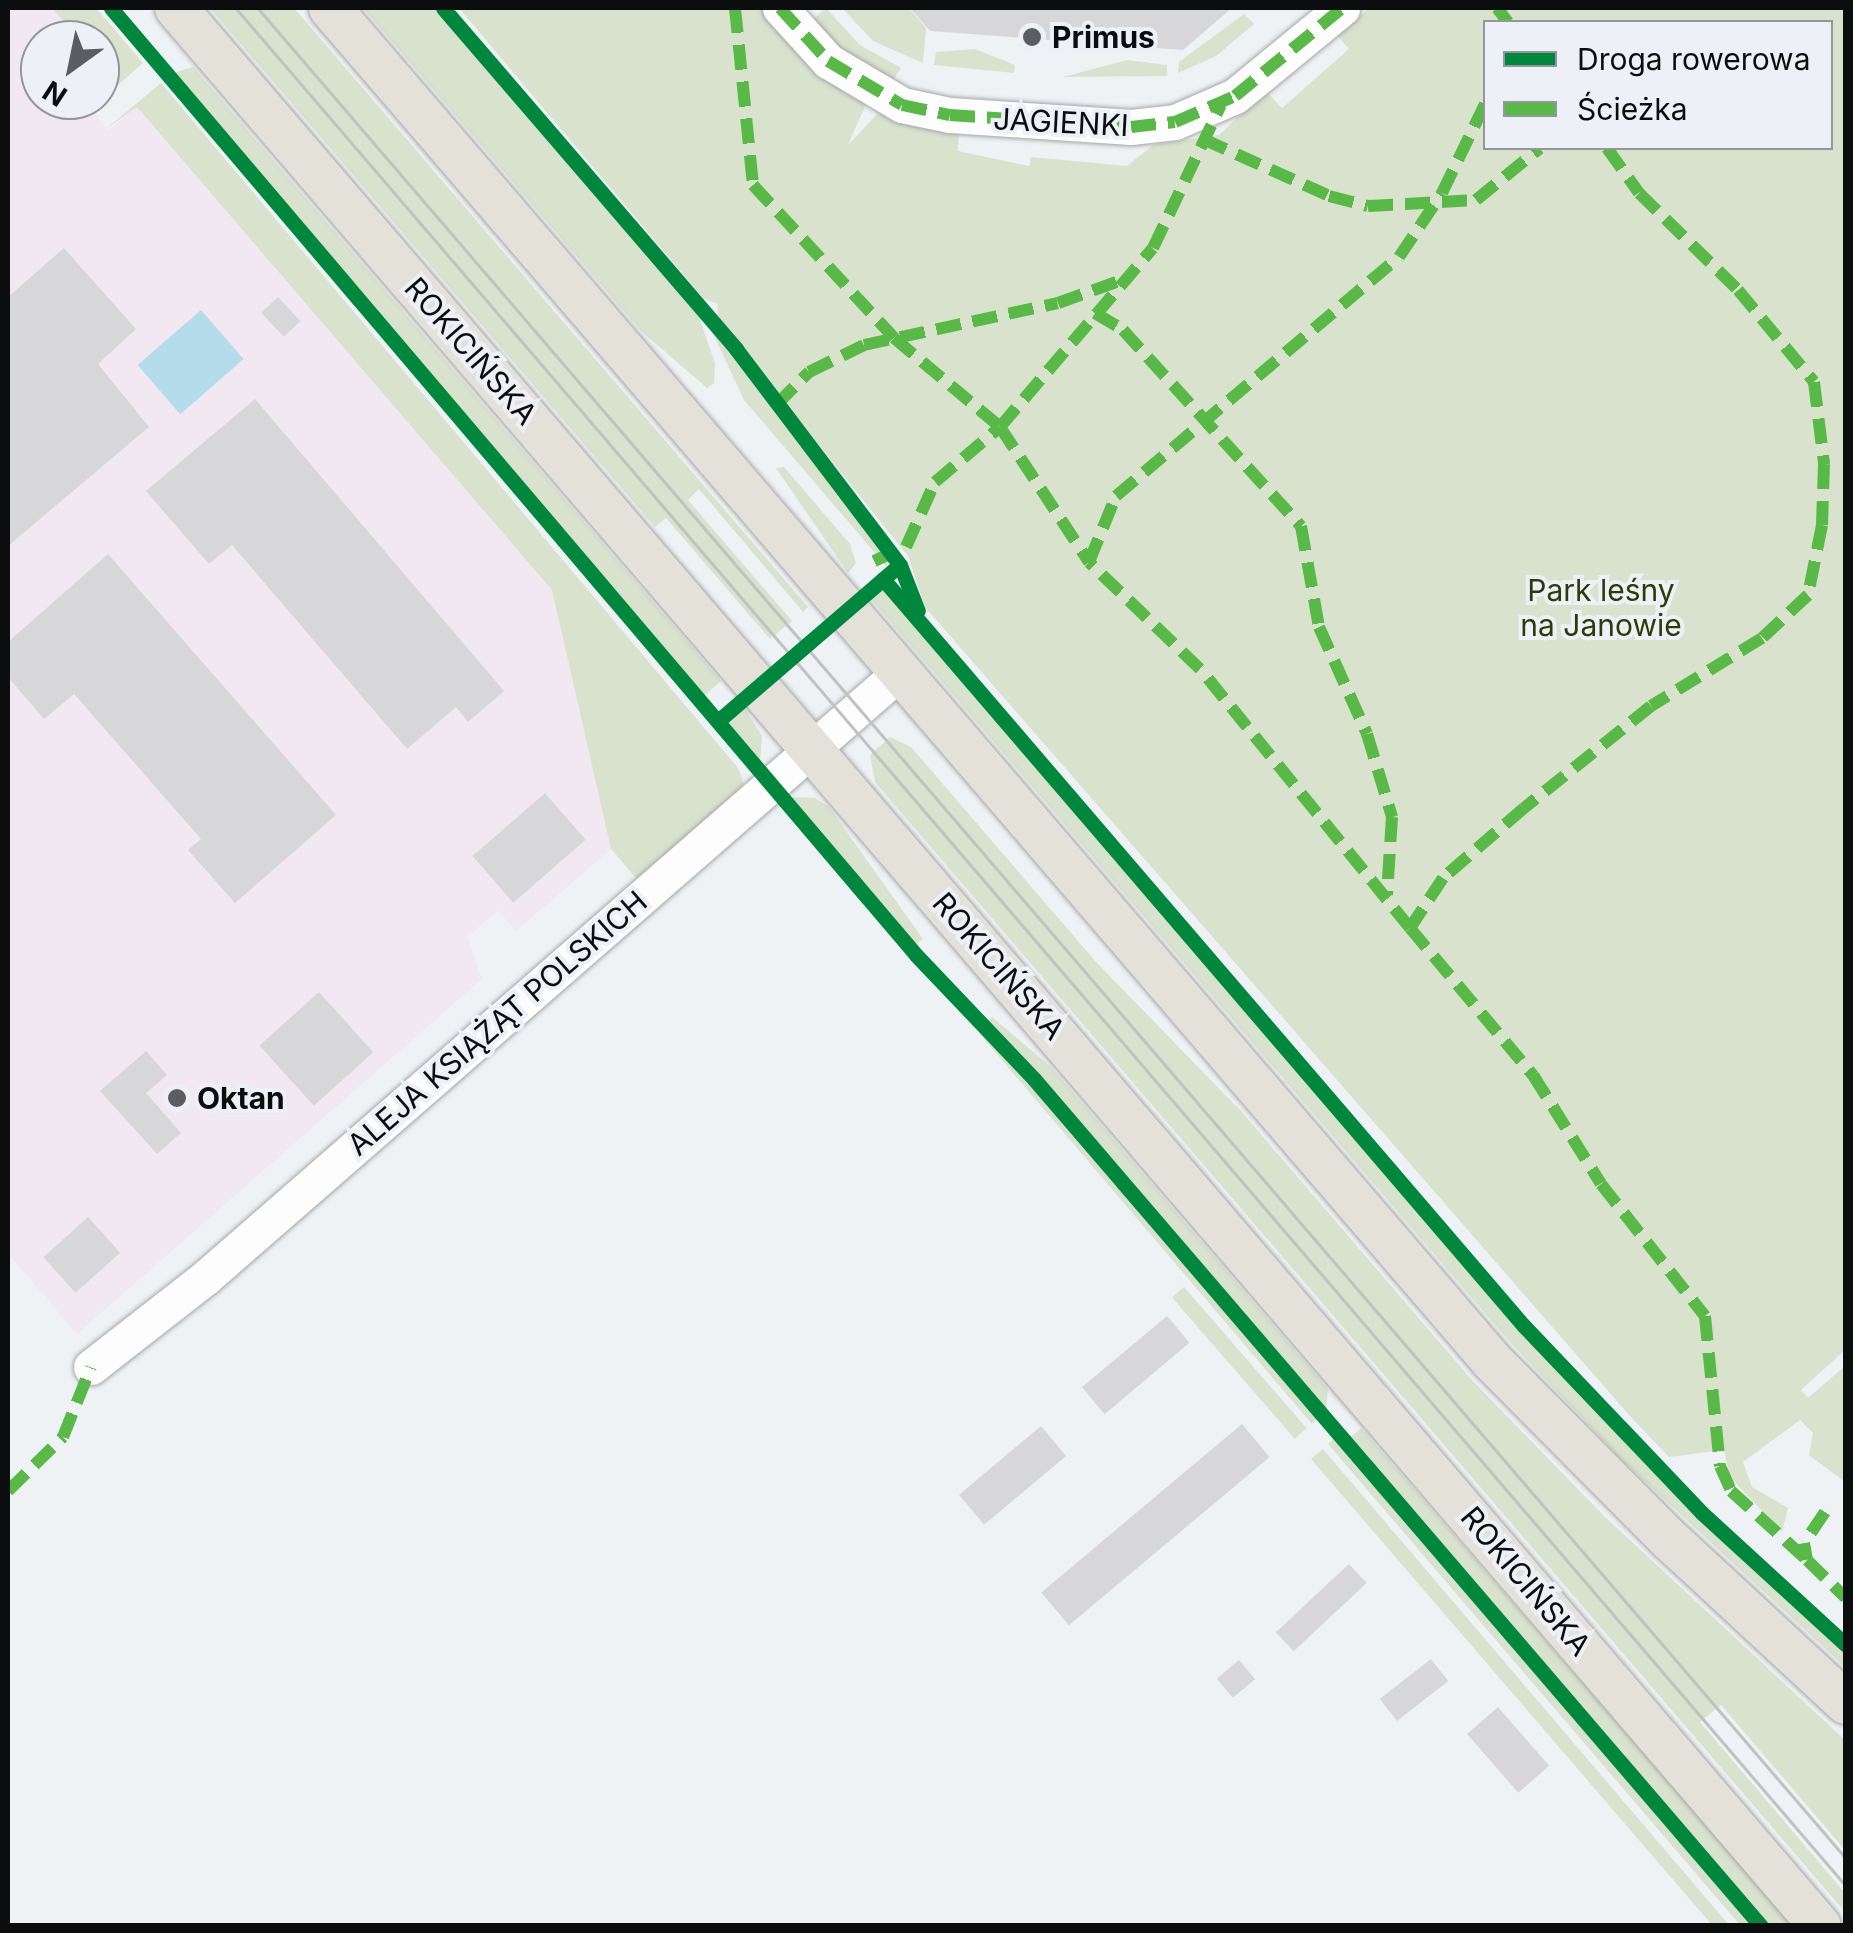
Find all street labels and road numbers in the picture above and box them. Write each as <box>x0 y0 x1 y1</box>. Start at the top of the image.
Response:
street label: JAGIENKI <box>992 100 1130 144</box>
street label: ROKICIŃSKA <box>397 270 545 432</box>
street label: ALEJA KSIĄŻĄT POLSKICH <box>340 883 654 1163</box>
street label: ROKICIŃSKA <box>925 885 1073 1047</box>
street label: ROKICIŃSKA <box>1453 1499 1599 1663</box>

